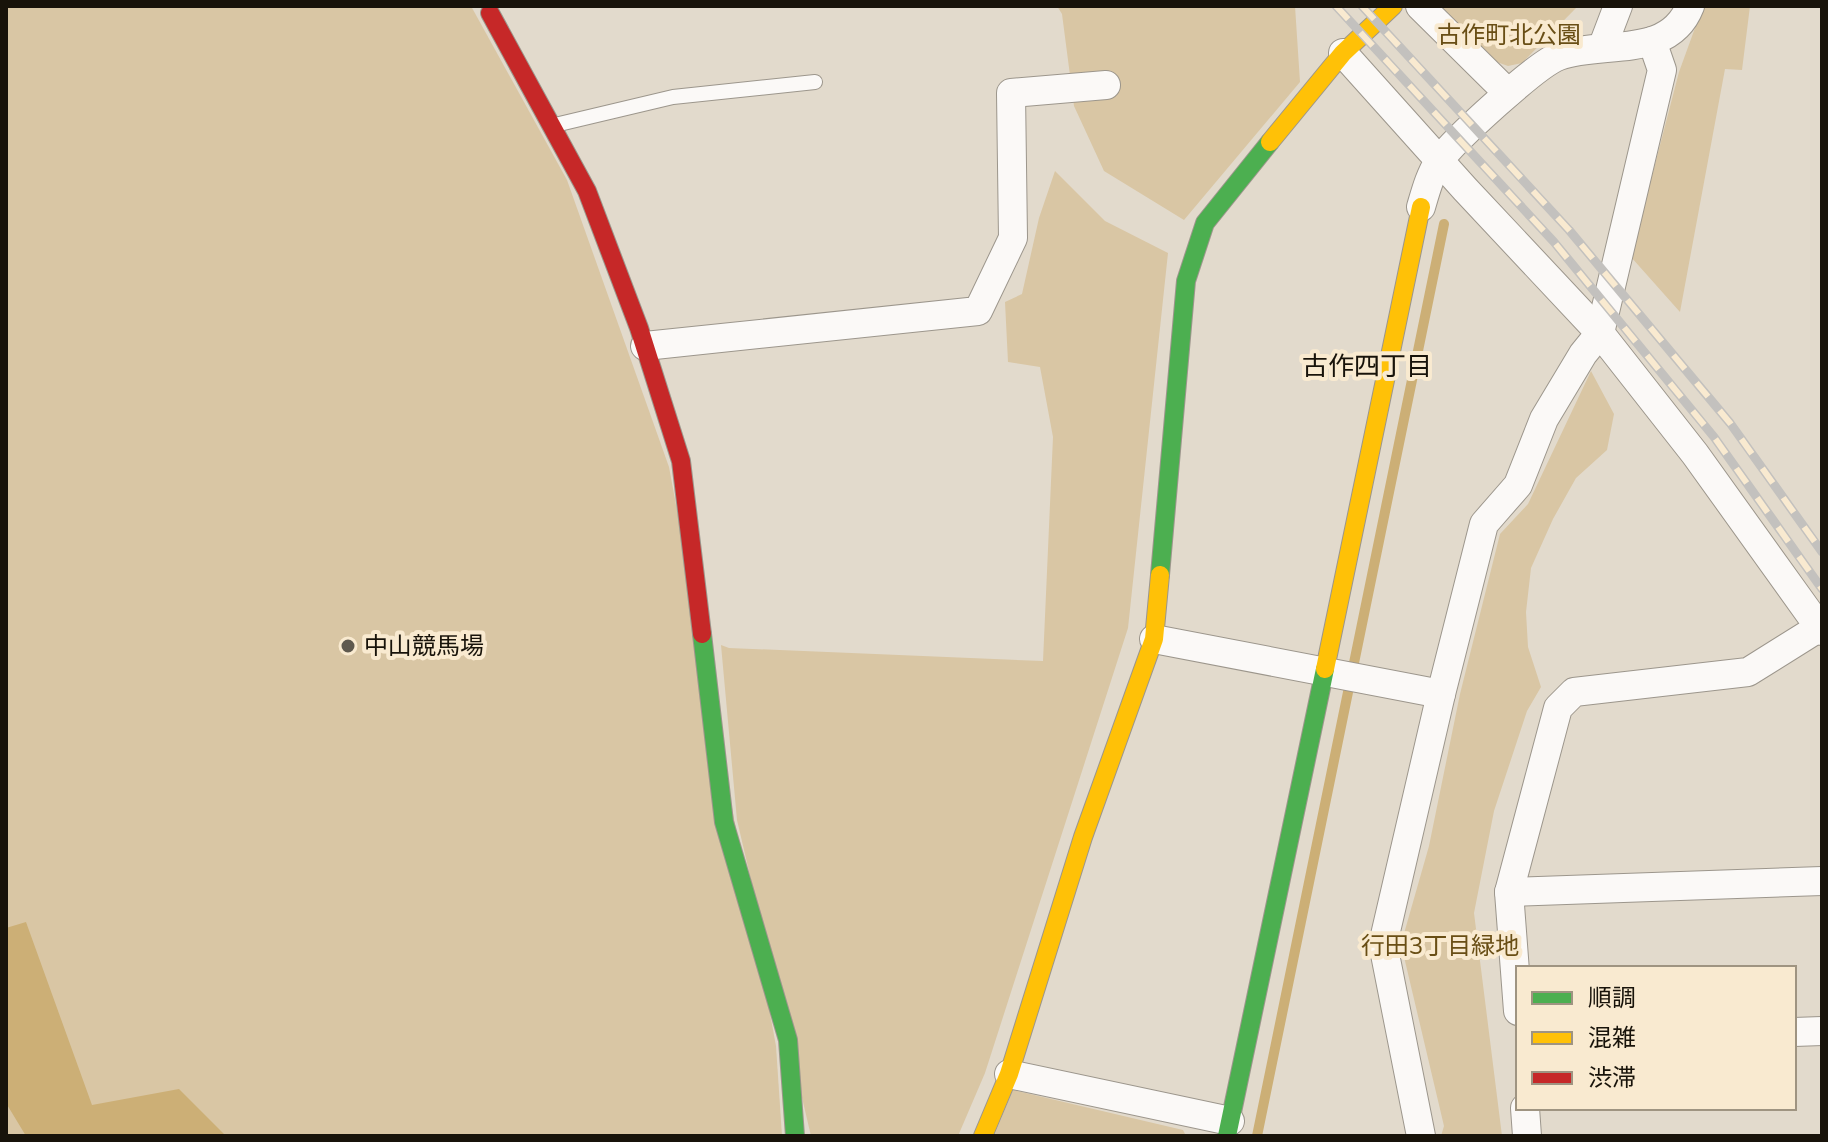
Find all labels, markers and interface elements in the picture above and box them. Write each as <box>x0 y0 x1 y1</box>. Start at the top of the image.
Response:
park label: 古作町北公園 <box>1437 19 1581 49</box>
district label: 古作四丁目 <box>1302 349 1432 382</box>
place label: 中山競馬場 <box>364 630 484 660</box>
marker: 中山競馬場 <box>339 637 357 655</box>
park label: 行田3丁目緑地 <box>1361 930 1519 960</box>
legend <box>1516 966 1796 1110</box>
text: 順調 <box>1588 982 1636 1012</box>
text: 混雑 <box>1588 1022 1636 1052</box>
text: 渋滞 <box>1588 1062 1636 1092</box>

